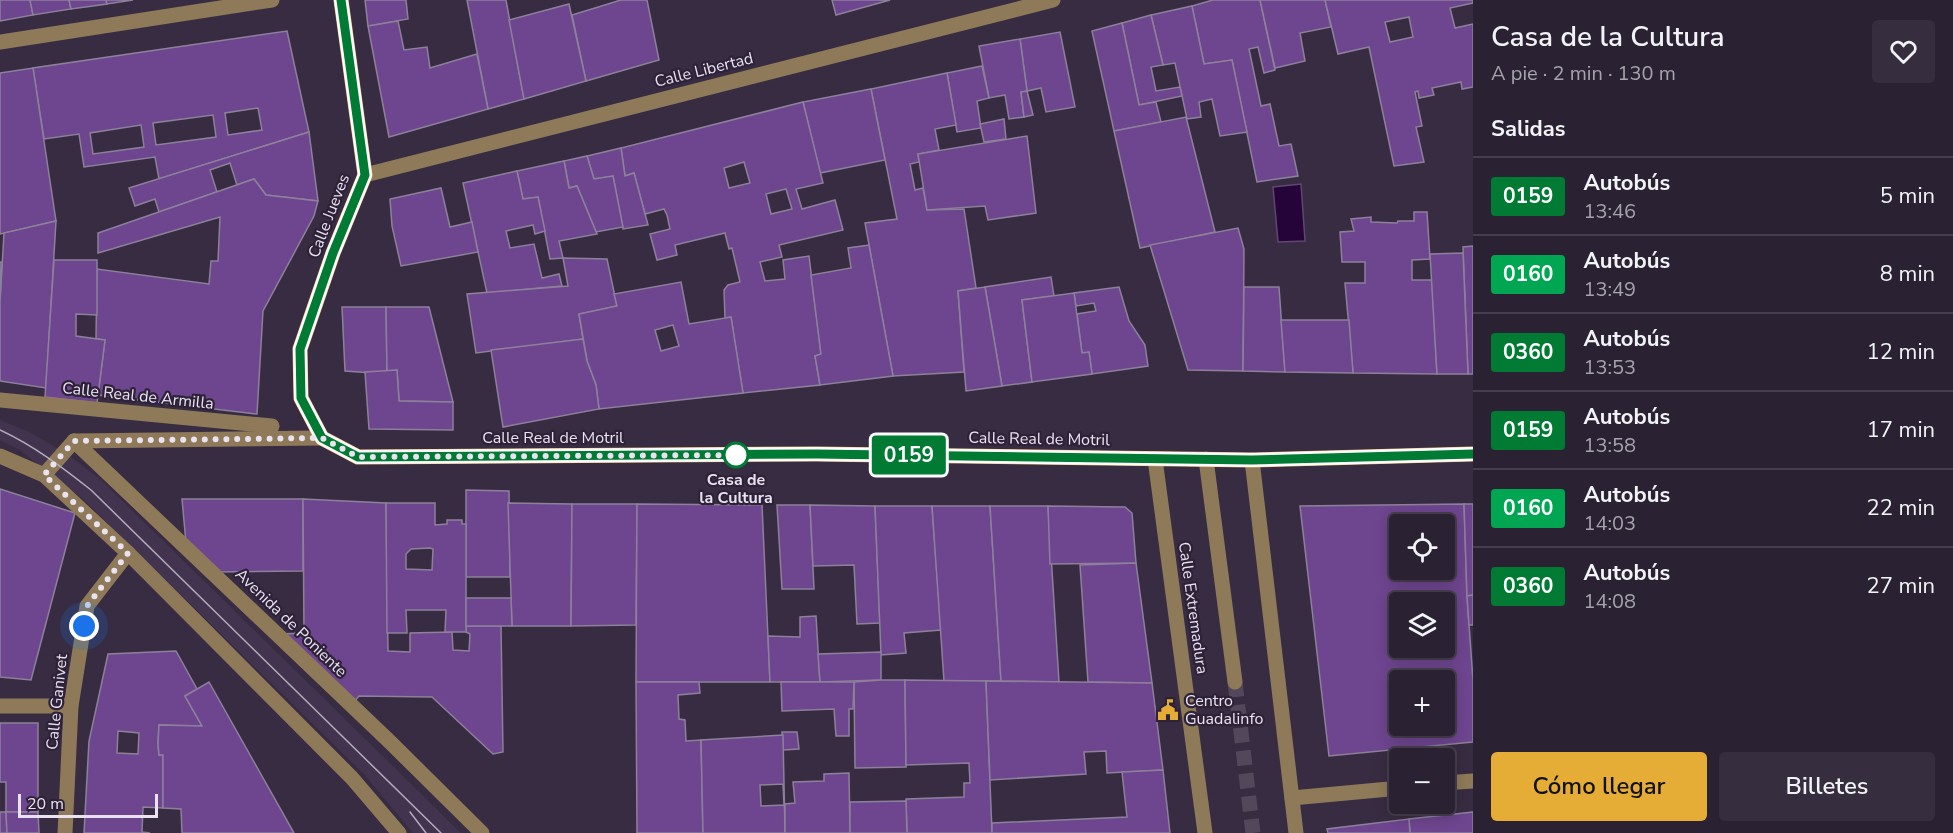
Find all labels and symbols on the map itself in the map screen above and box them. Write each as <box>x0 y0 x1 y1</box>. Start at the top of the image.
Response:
street label: Calle Libertad <box>652 47 756 93</box>
street label: Calle Jueves <box>303 171 355 261</box>
street label: Calle Real de Armilla <box>61 377 215 415</box>
street label: Calle Real de Motril <box>482 427 624 449</box>
street label: Calle Real de Motril <box>968 427 1110 451</box>
line badge: 0159 <box>867 436 951 474</box>
marker: Casa de la Cultura <box>723 442 749 468</box>
place label: Casa de la Cultura <box>699 469 773 509</box>
street label: Calle Extremadura <box>1173 541 1213 675</box>
street label: Avenida de Poniente <box>230 564 352 682</box>
your location <box>69 611 99 641</box>
street label: Calle Ganivet <box>41 653 73 751</box>
place label: Centro Guadalinfo <box>1185 690 1264 730</box>
public building icon: Centro Guadalinfo <box>1156 698 1180 722</box>
scale bar <box>18 791 158 818</box>

